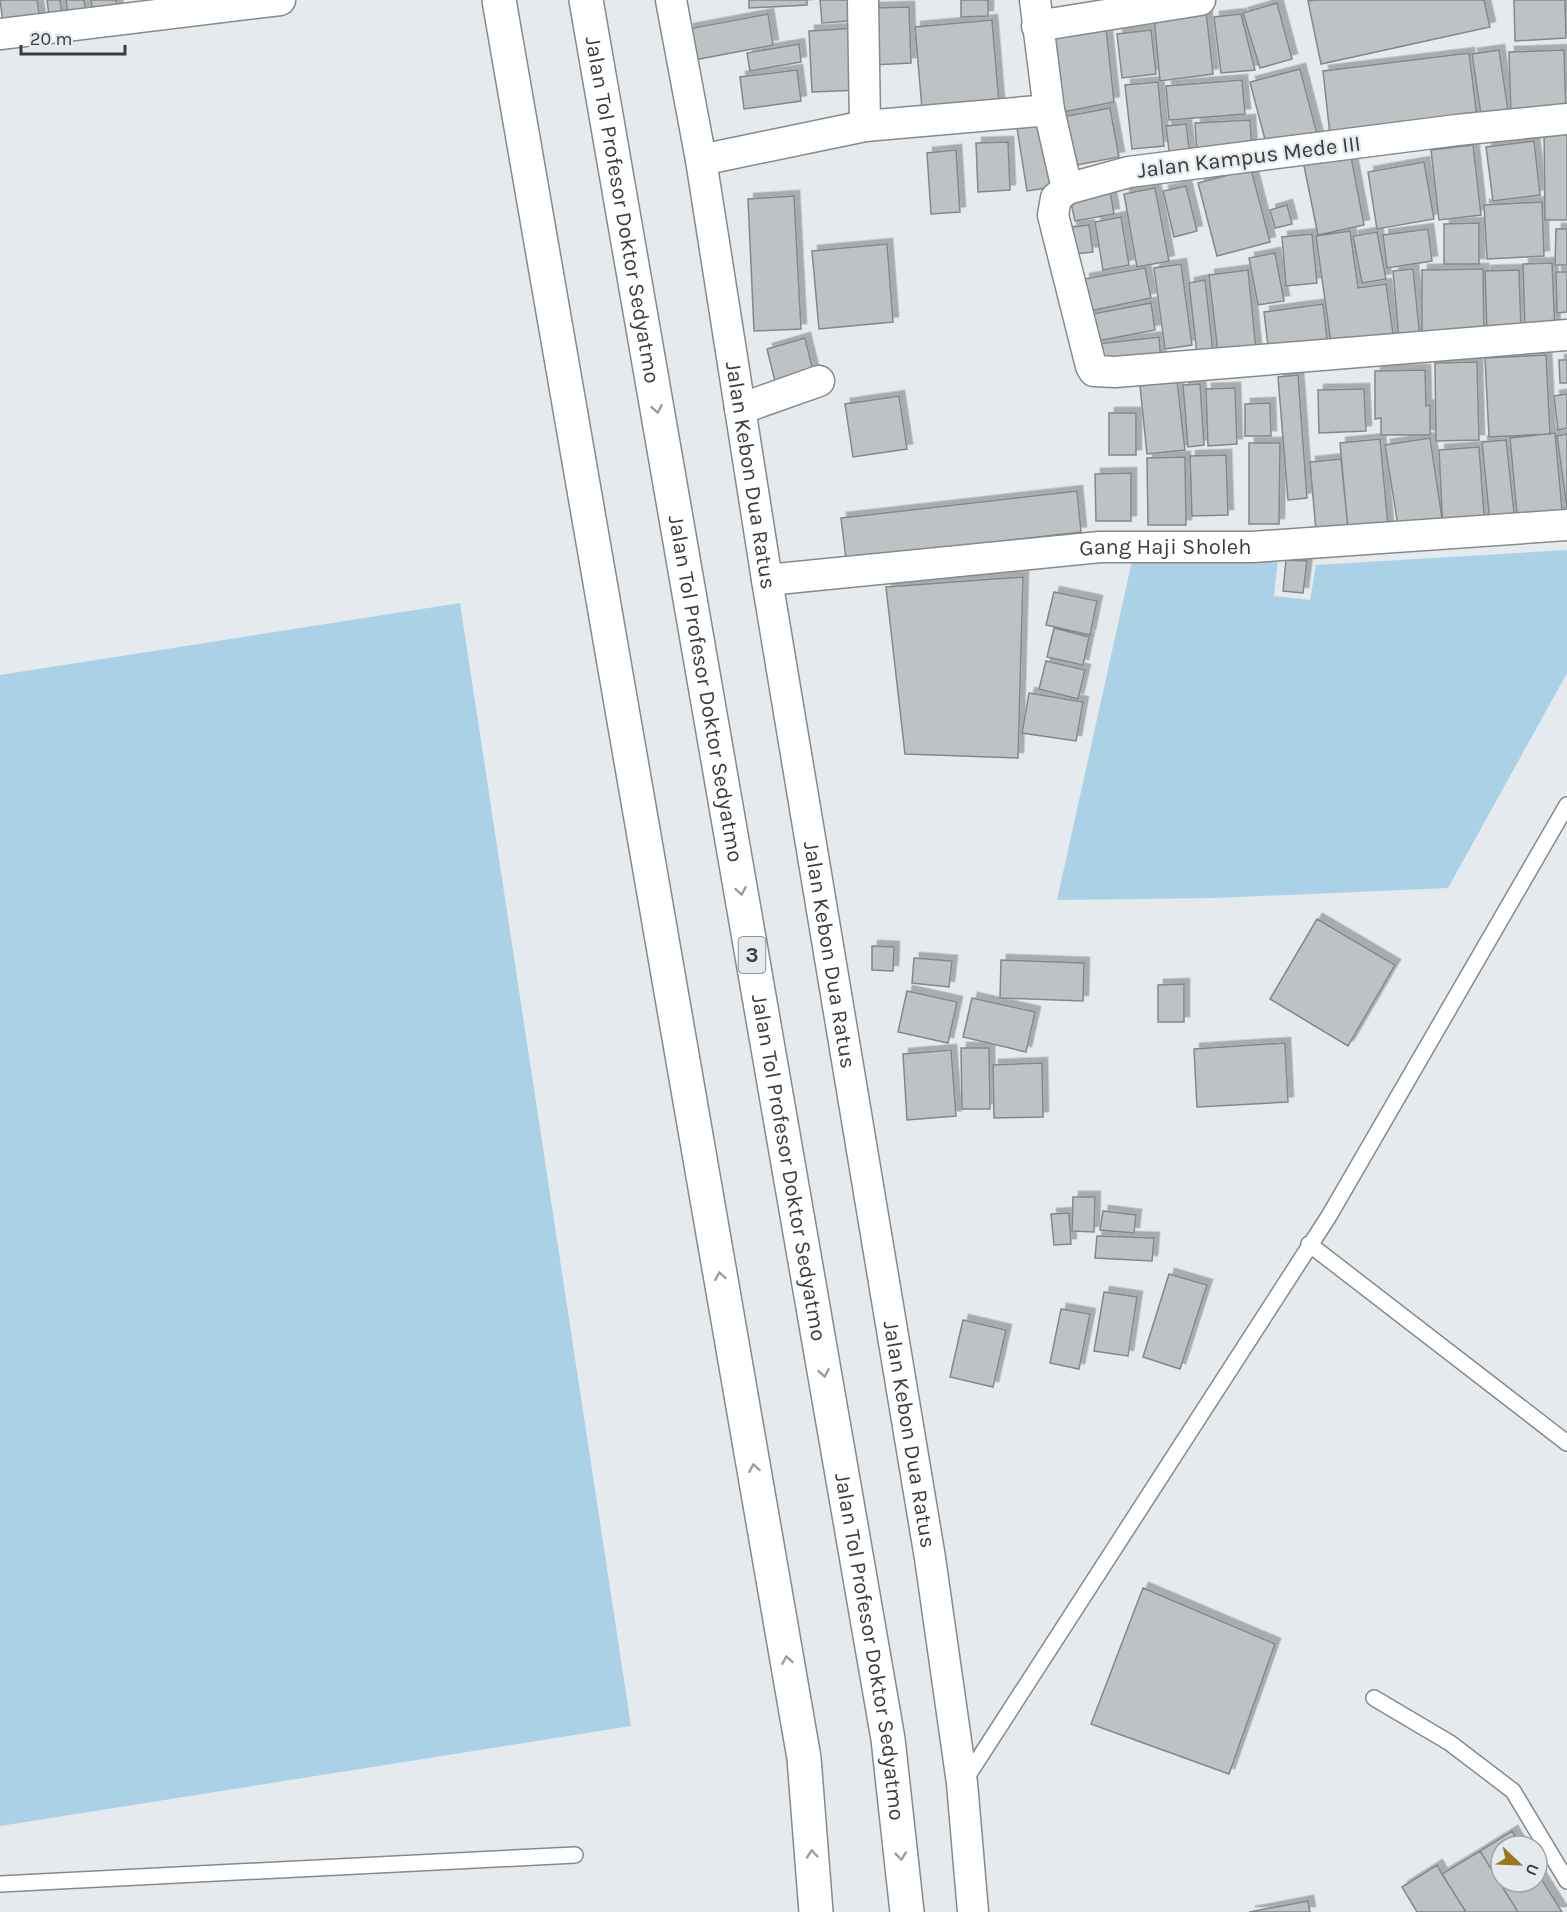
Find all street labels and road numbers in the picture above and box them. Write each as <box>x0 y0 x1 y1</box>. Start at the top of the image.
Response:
street label: Jalan Tol Profesor Doktor Sedyatmo <box>580 34 665 385</box>
street label: Jalan Kampus Mede III <box>1136 130 1362 184</box>
street label: Jalan Kebon Dua Ratus <box>720 360 781 591</box>
street label: Jalan Tol Profesor Doktor Sedyatmo <box>663 513 749 864</box>
street label: Gang Haji Sholeh <box>1078 534 1251 562</box>
street label: Jalan Kebon Dua Ratus <box>798 839 861 1071</box>
road number: 3 <box>738 937 766 973</box>
street label: Jalan Tol Profesor Doktor Sedyatmo <box>746 992 832 1343</box>
street label: Jalan Kebon Dua Ratus <box>878 1319 941 1550</box>
street label: Jalan Tol Profesor Doktor Sedyatmo <box>829 1471 910 1822</box>

